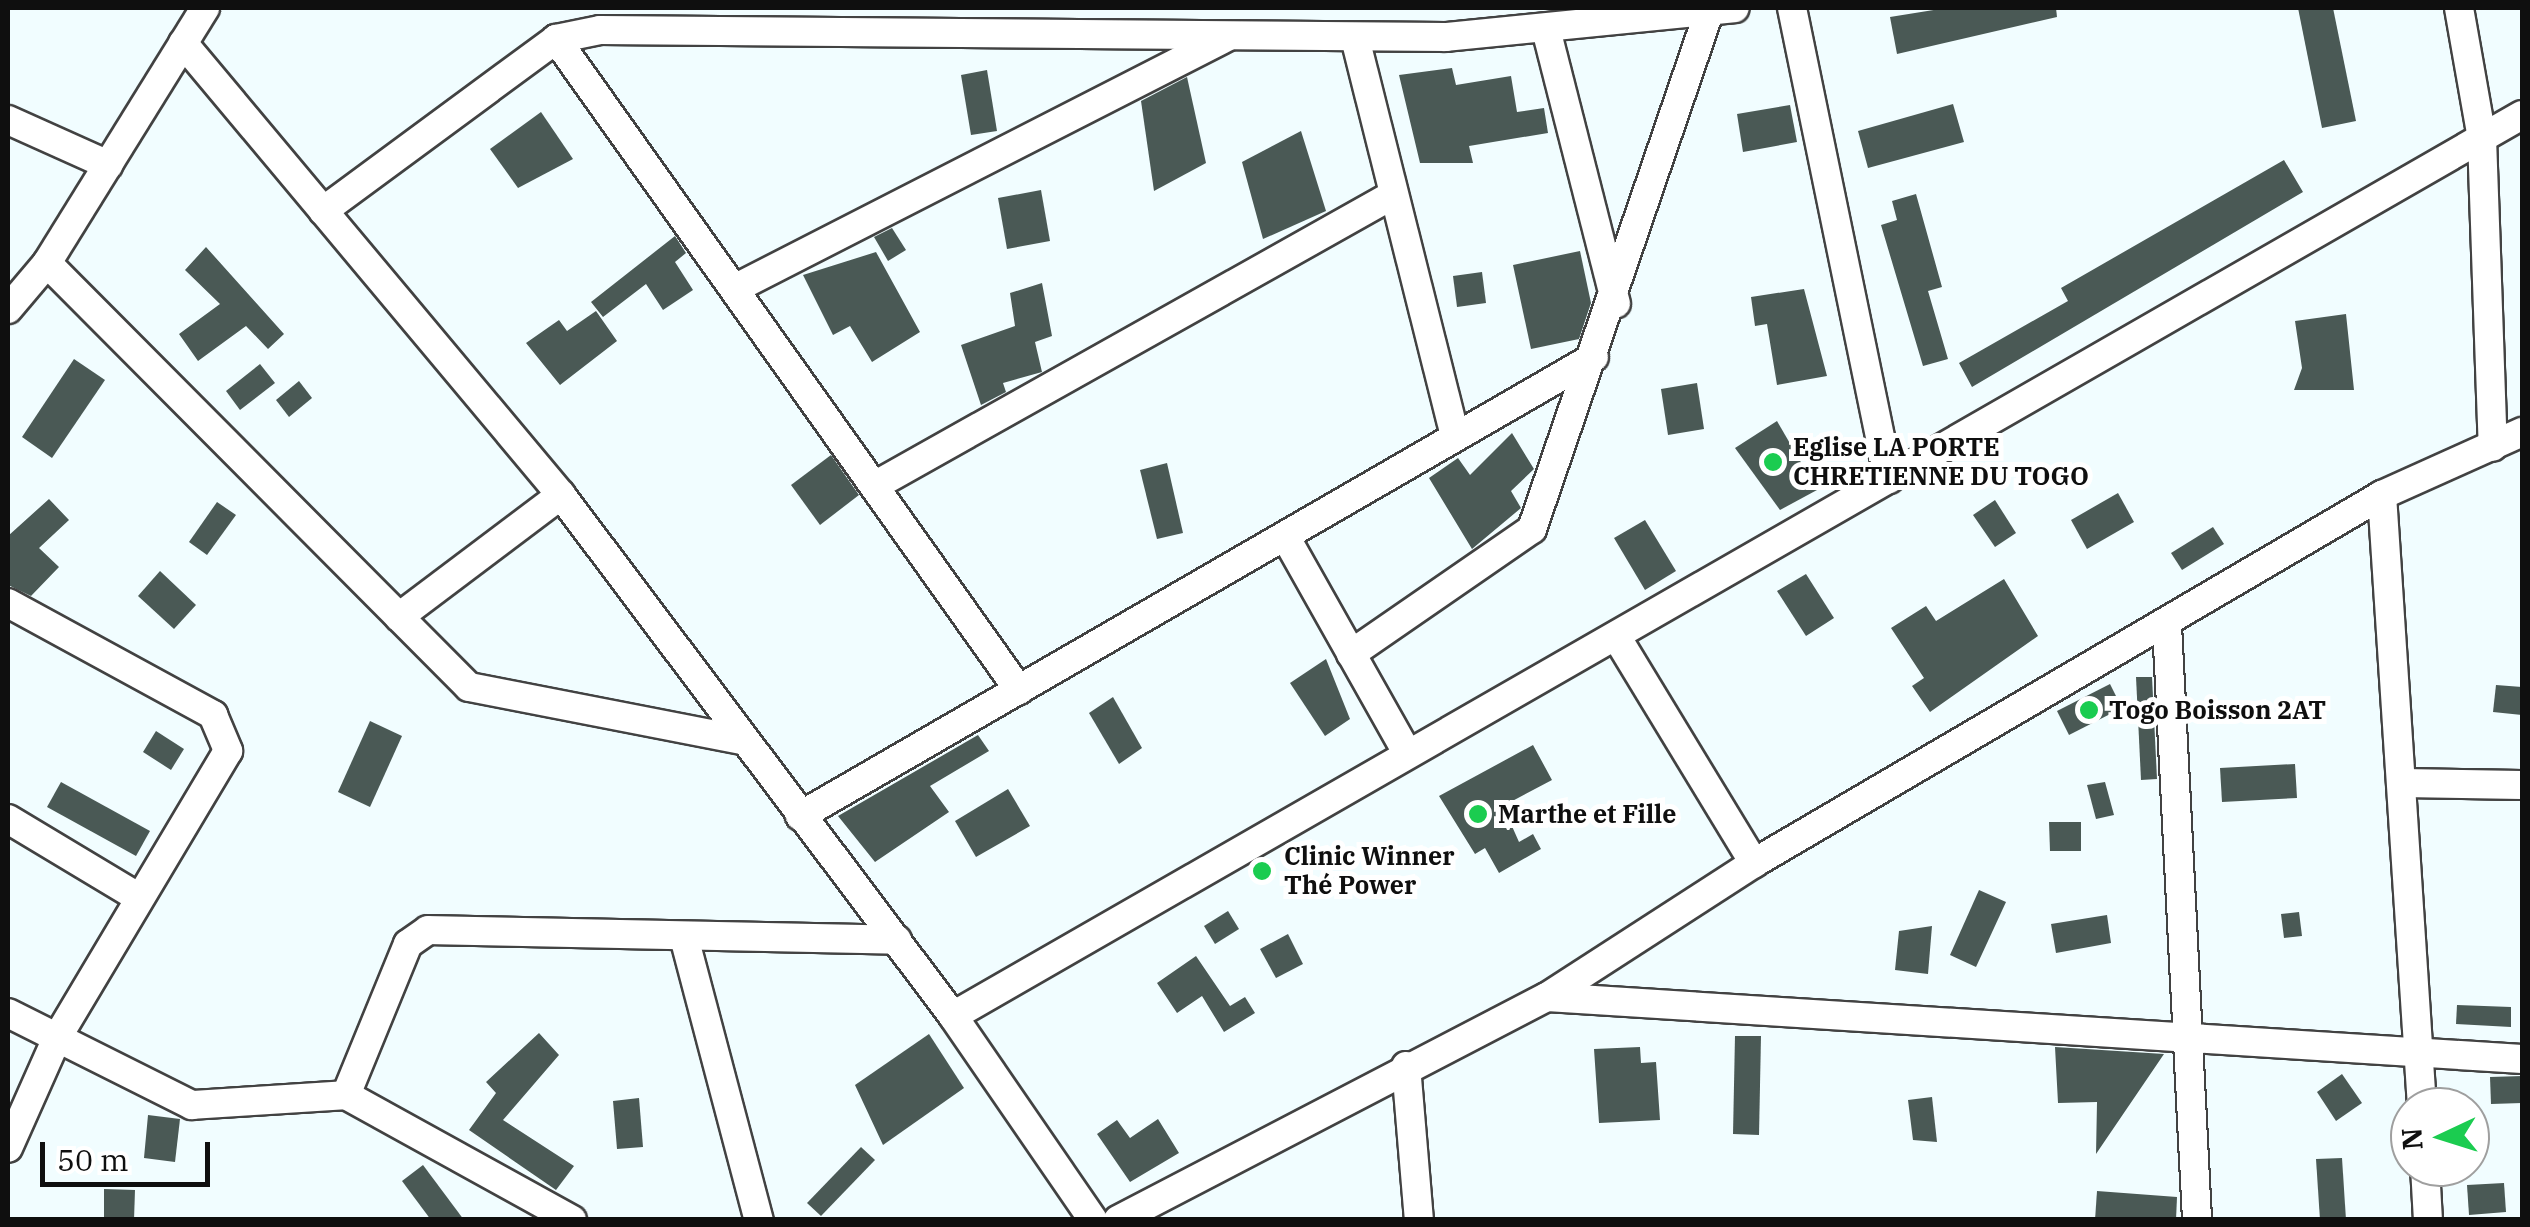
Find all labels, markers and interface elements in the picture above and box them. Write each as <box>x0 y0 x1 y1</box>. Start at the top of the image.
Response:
place label: Eglise LA PORTE CHRETIENNE DU TOGO <box>1793 433 2089 492</box>
marker: Eglise LA PORTE CHRETIENNE DU TOGO <box>1762 451 1784 473</box>
place label: Togo Boisson 2AT <box>2109 695 2326 725</box>
marker: Togo Boisson 2AT <box>2078 699 2100 721</box>
place label: Marthe et Fille <box>1498 799 1676 829</box>
marker: Marthe et Fille <box>1467 803 1489 825</box>
place label: Clinic Winner Thé Power <box>1284 842 1454 901</box>
marker: Clinic Winner Thé Power <box>1249 858 1275 884</box>
north arrow <box>2390 1087 2490 1187</box>
scale bar <box>45 1122 215 1184</box>
text: N <box>2392 1127 2431 1151</box>
text: 50 m <box>57 1140 129 1179</box>

